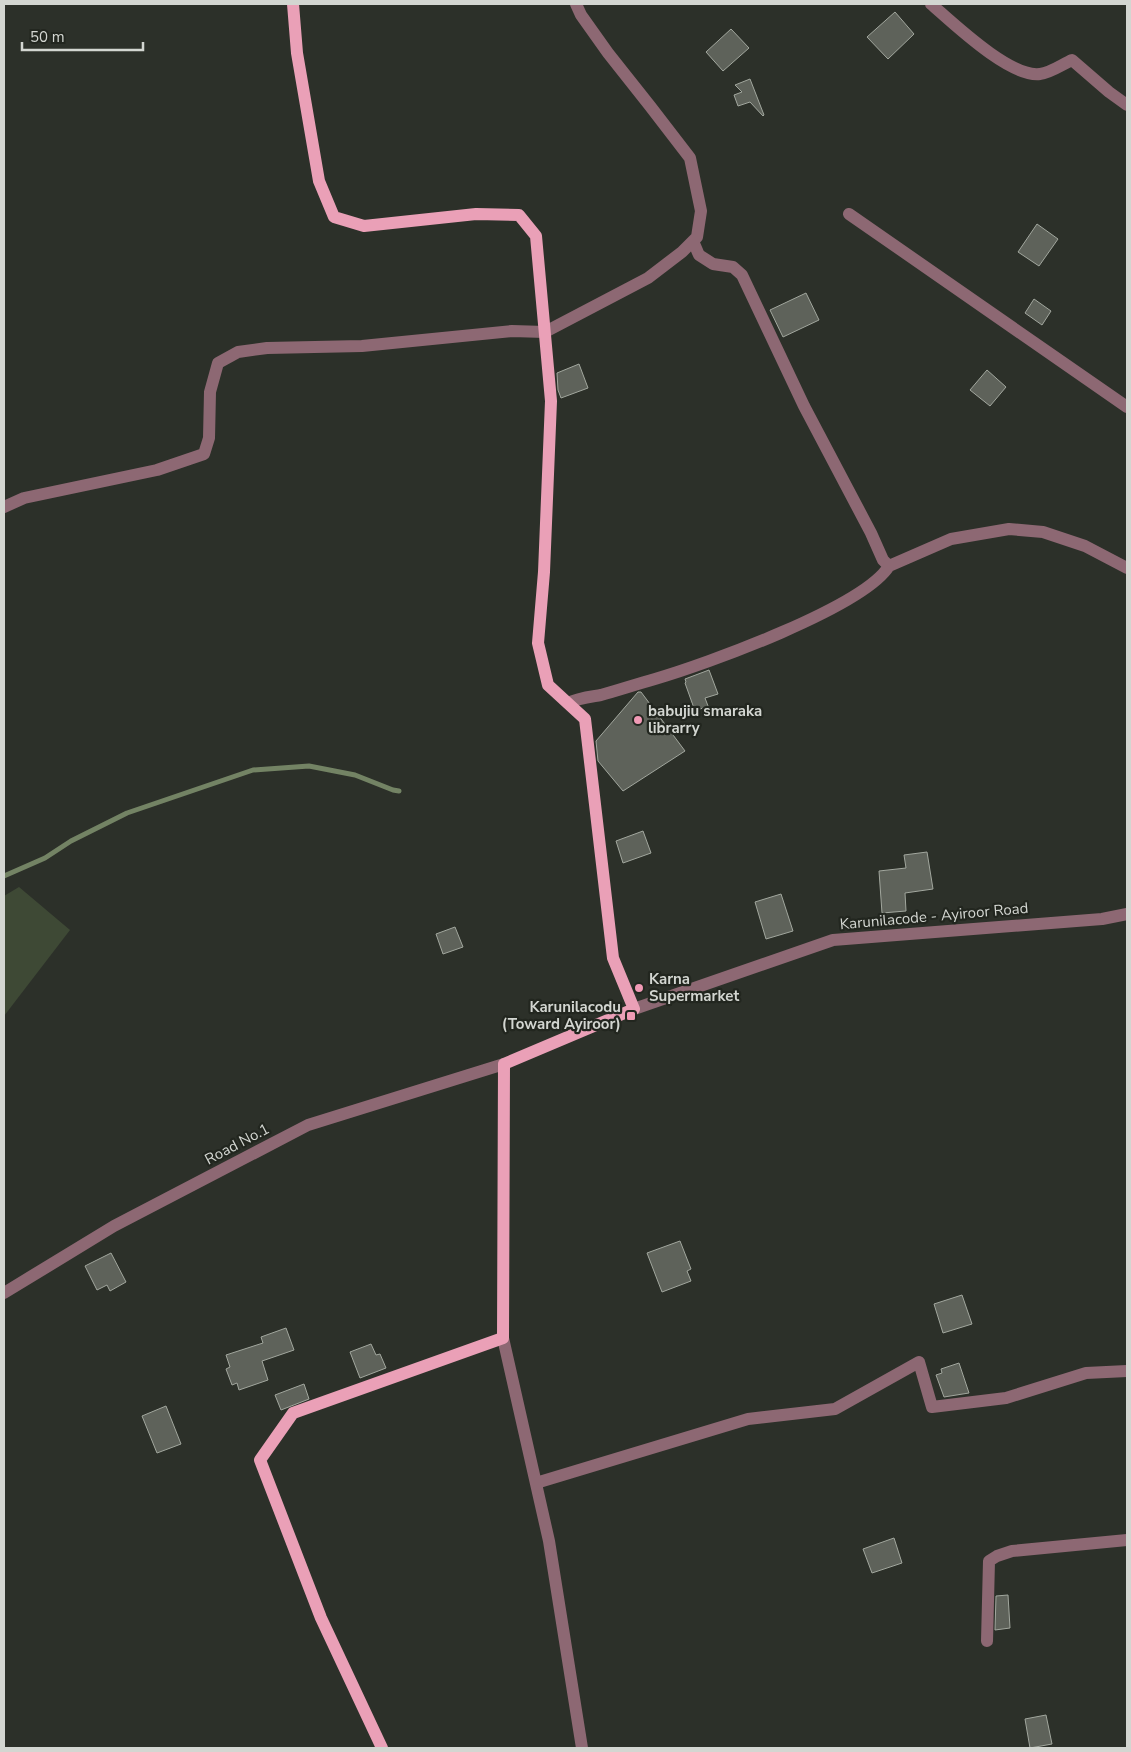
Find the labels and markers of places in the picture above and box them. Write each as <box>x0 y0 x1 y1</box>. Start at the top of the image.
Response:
place label: babujiu smaraka librarry <box>648 701 762 738</box>
marker: babujiu smaraka librarry <box>632 714 644 726</box>
place label: Karna Supermarket <box>649 969 739 1006</box>
marker: Karna Supermarket <box>633 982 645 994</box>
place label: Karunilacodu (Toward Ayiroor) <box>502 997 621 1034</box>
marker: Karunilacodu (Toward Ayiroor) <box>625 1010 637 1022</box>

